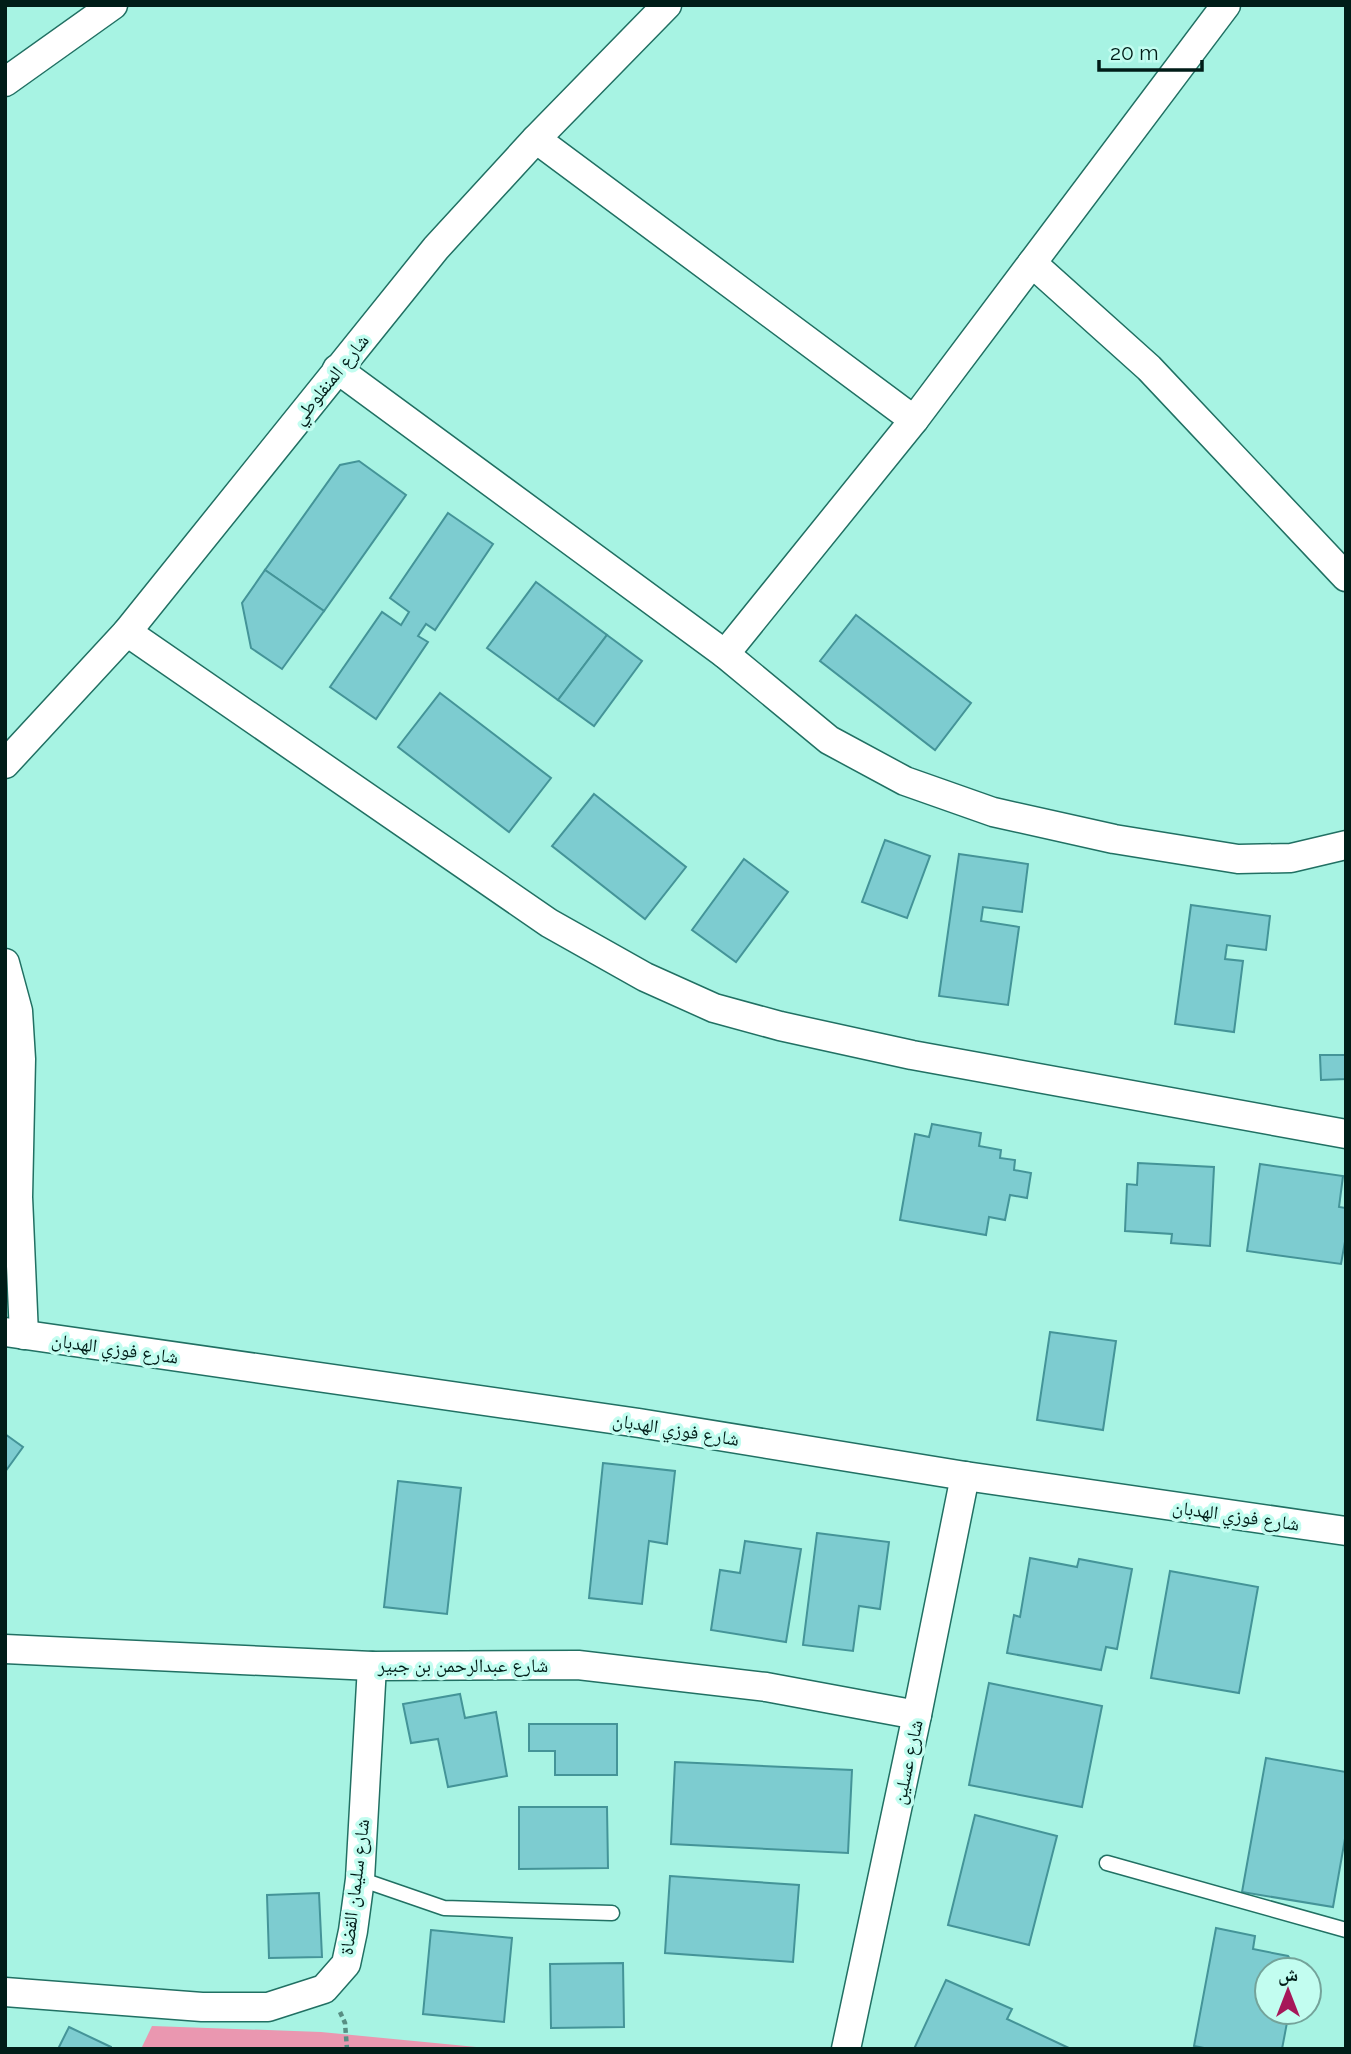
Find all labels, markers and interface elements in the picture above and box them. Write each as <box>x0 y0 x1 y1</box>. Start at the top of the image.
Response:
scale bar <box>1099 28 1202 72</box>
text: 20 m <box>1110 40 1158 65</box>
street label: شارع المنفلوطي <box>287 330 377 431</box>
street label: شارع فوزي الهدبان <box>50 1328 180 1373</box>
street label: شارع فوزي الهدبان <box>610 1408 741 1455</box>
street label: شارع فوزي الهدبان <box>1171 1495 1301 1540</box>
street label: شارع عبدالرحمن بن جبير <box>377 1654 548 1677</box>
street label: شارع عسلين <box>887 1718 928 1806</box>
street label: شارع سليمان القضاة <box>335 1818 374 1956</box>
north arrow <box>1253 1956 1323 2026</box>
text: ش <box>1278 1963 1298 1986</box>

